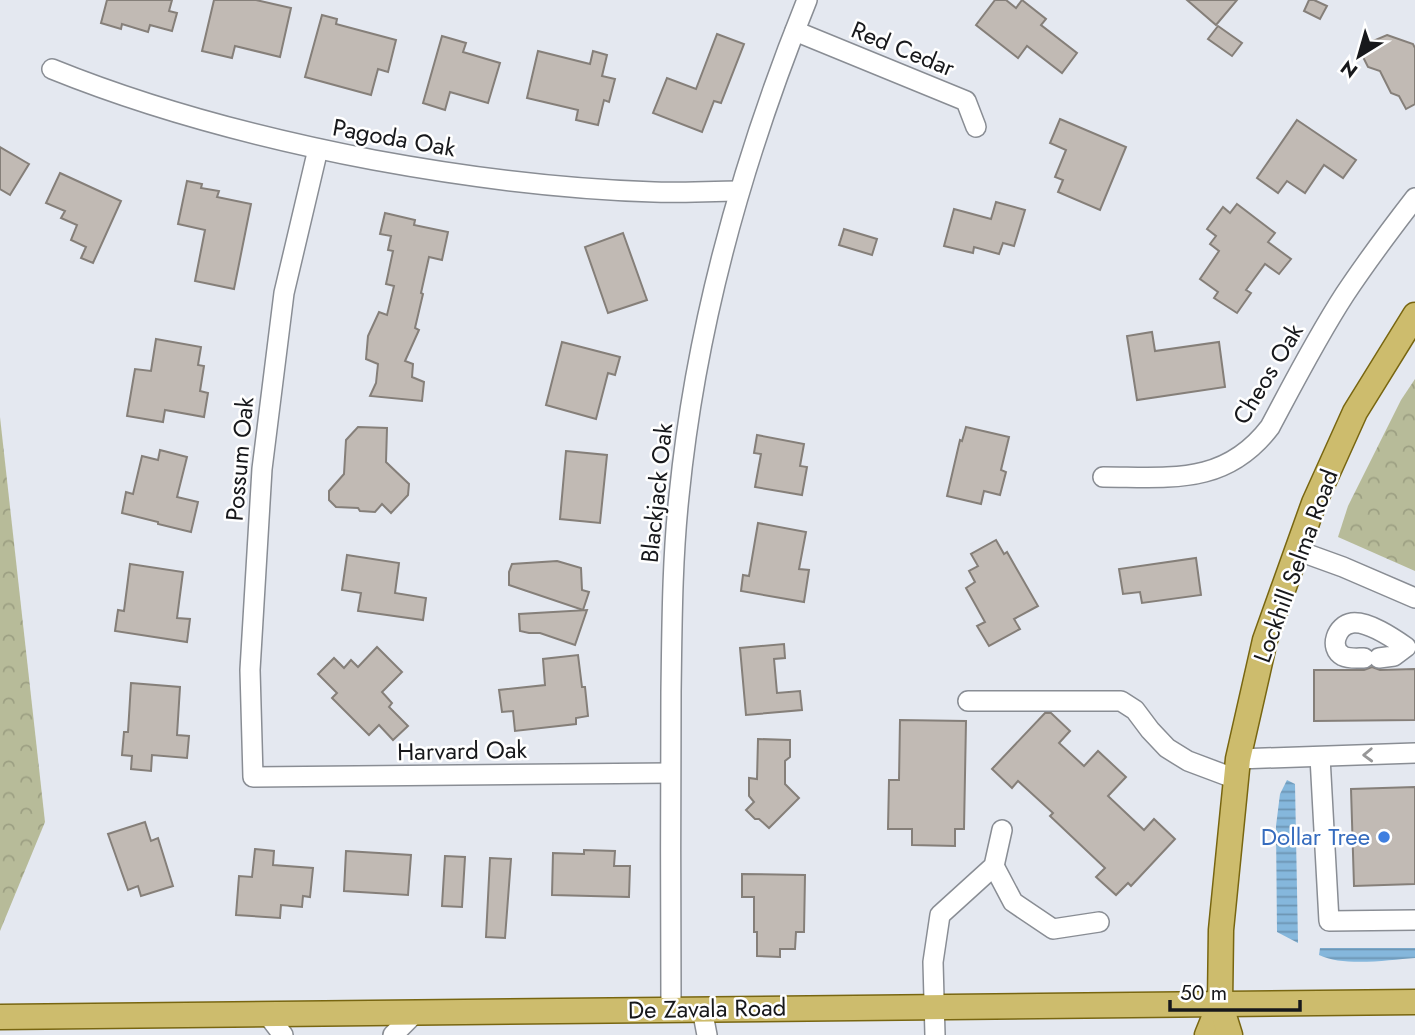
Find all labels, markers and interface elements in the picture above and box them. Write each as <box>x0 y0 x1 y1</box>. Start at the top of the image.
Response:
street label: Red Cedar <box>846 12 961 85</box>
north arrow <box>1324 21 1394 91</box>
text: N <box>1335 54 1363 85</box>
street label: Pagoda Oak <box>330 109 459 166</box>
street label: Cheos Oak <box>1224 316 1312 431</box>
street label: Possum Oak <box>217 395 262 522</box>
street label: Blackjack Oak <box>632 421 681 565</box>
street label: Lockhill Selma Road <box>1244 464 1347 667</box>
street label: Harvard Oak <box>397 732 528 769</box>
one-way arrow <box>1362 748 1373 763</box>
place label: Dollar Tree <box>1261 819 1370 854</box>
marker: Dollar Tree <box>1376 829 1392 845</box>
scale bar <box>1170 968 1300 1012</box>
text: 50 m <box>1180 978 1227 1008</box>
street label: De Zavala Road <box>627 990 787 1027</box>

